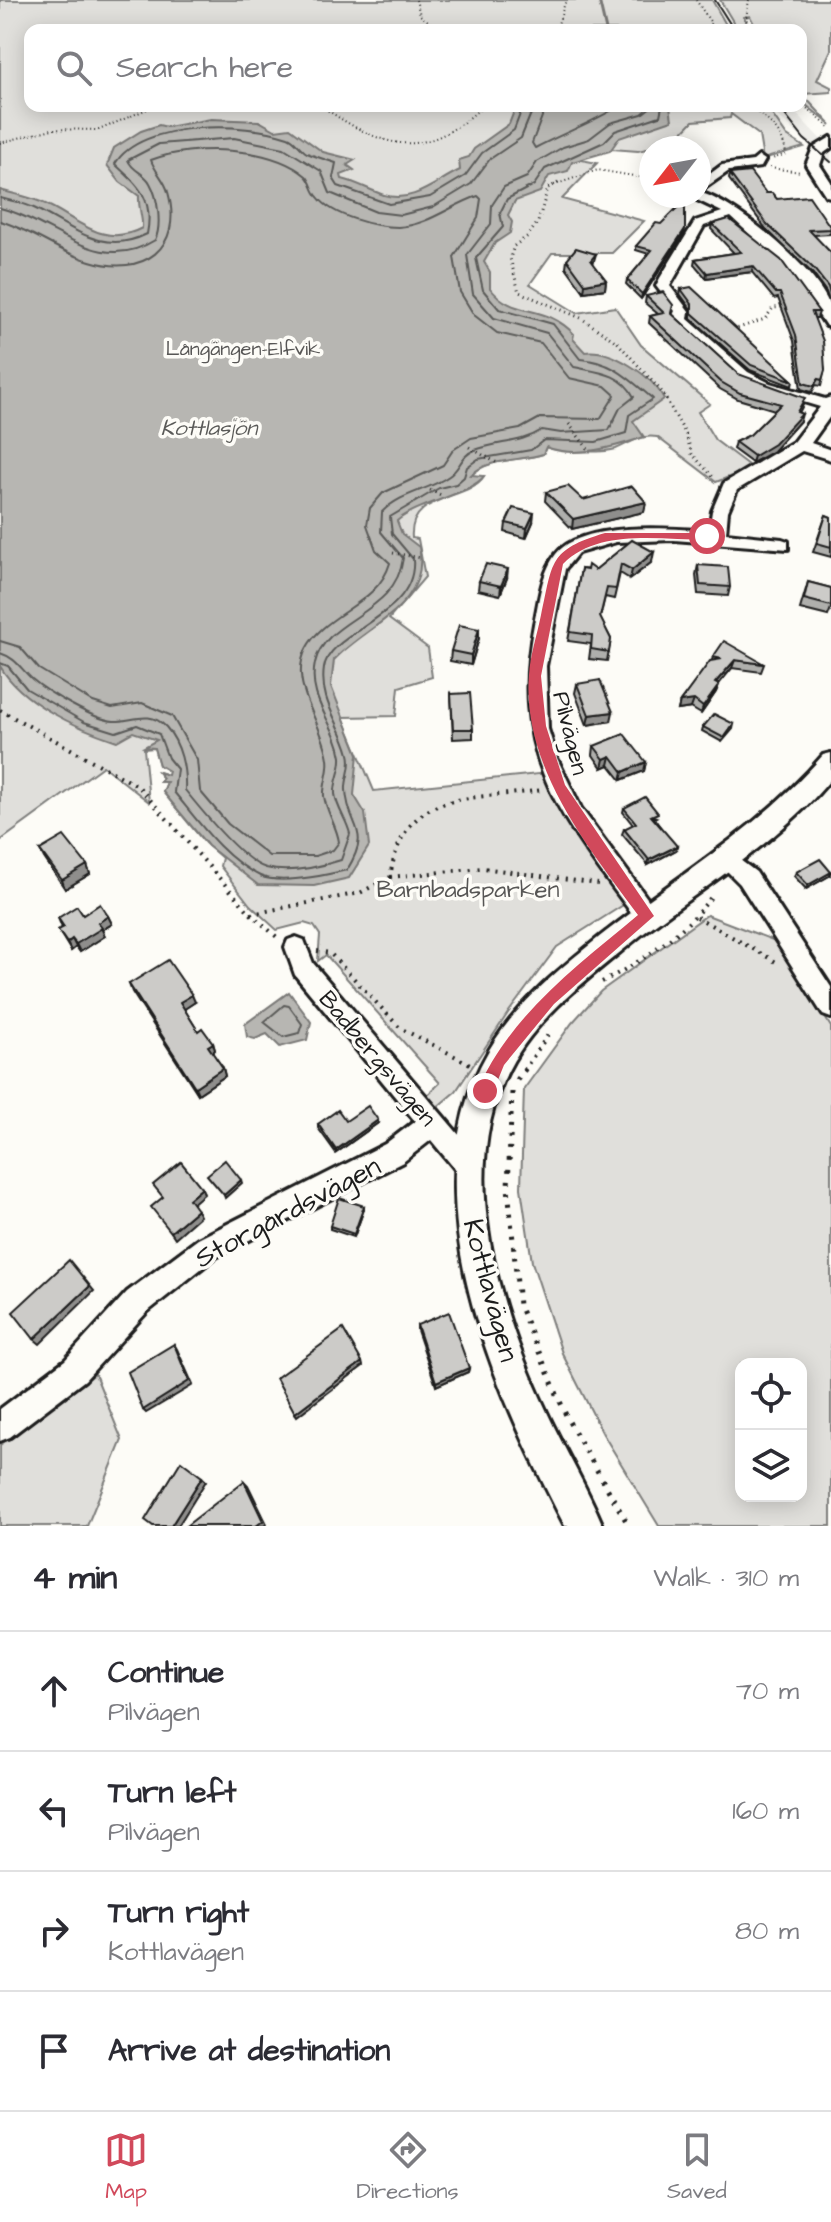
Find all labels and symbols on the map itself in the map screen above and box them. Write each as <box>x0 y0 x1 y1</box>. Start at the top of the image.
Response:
north arrow <box>639 136 711 208</box>
park label: Långängen-Elfvik <box>166 335 320 364</box>
water label: Kottlasjön <box>161 413 259 444</box>
route start <box>689 518 725 554</box>
street label: Pilvägen <box>542 688 597 779</box>
park label: Barnbadsparken <box>376 873 560 907</box>
street label: Badbergsvägen <box>310 983 444 1134</box>
route end <box>467 1073 503 1109</box>
street label: Storgårdsvägen <box>188 1147 388 1279</box>
street label: Kottlavägen <box>452 1215 528 1366</box>

